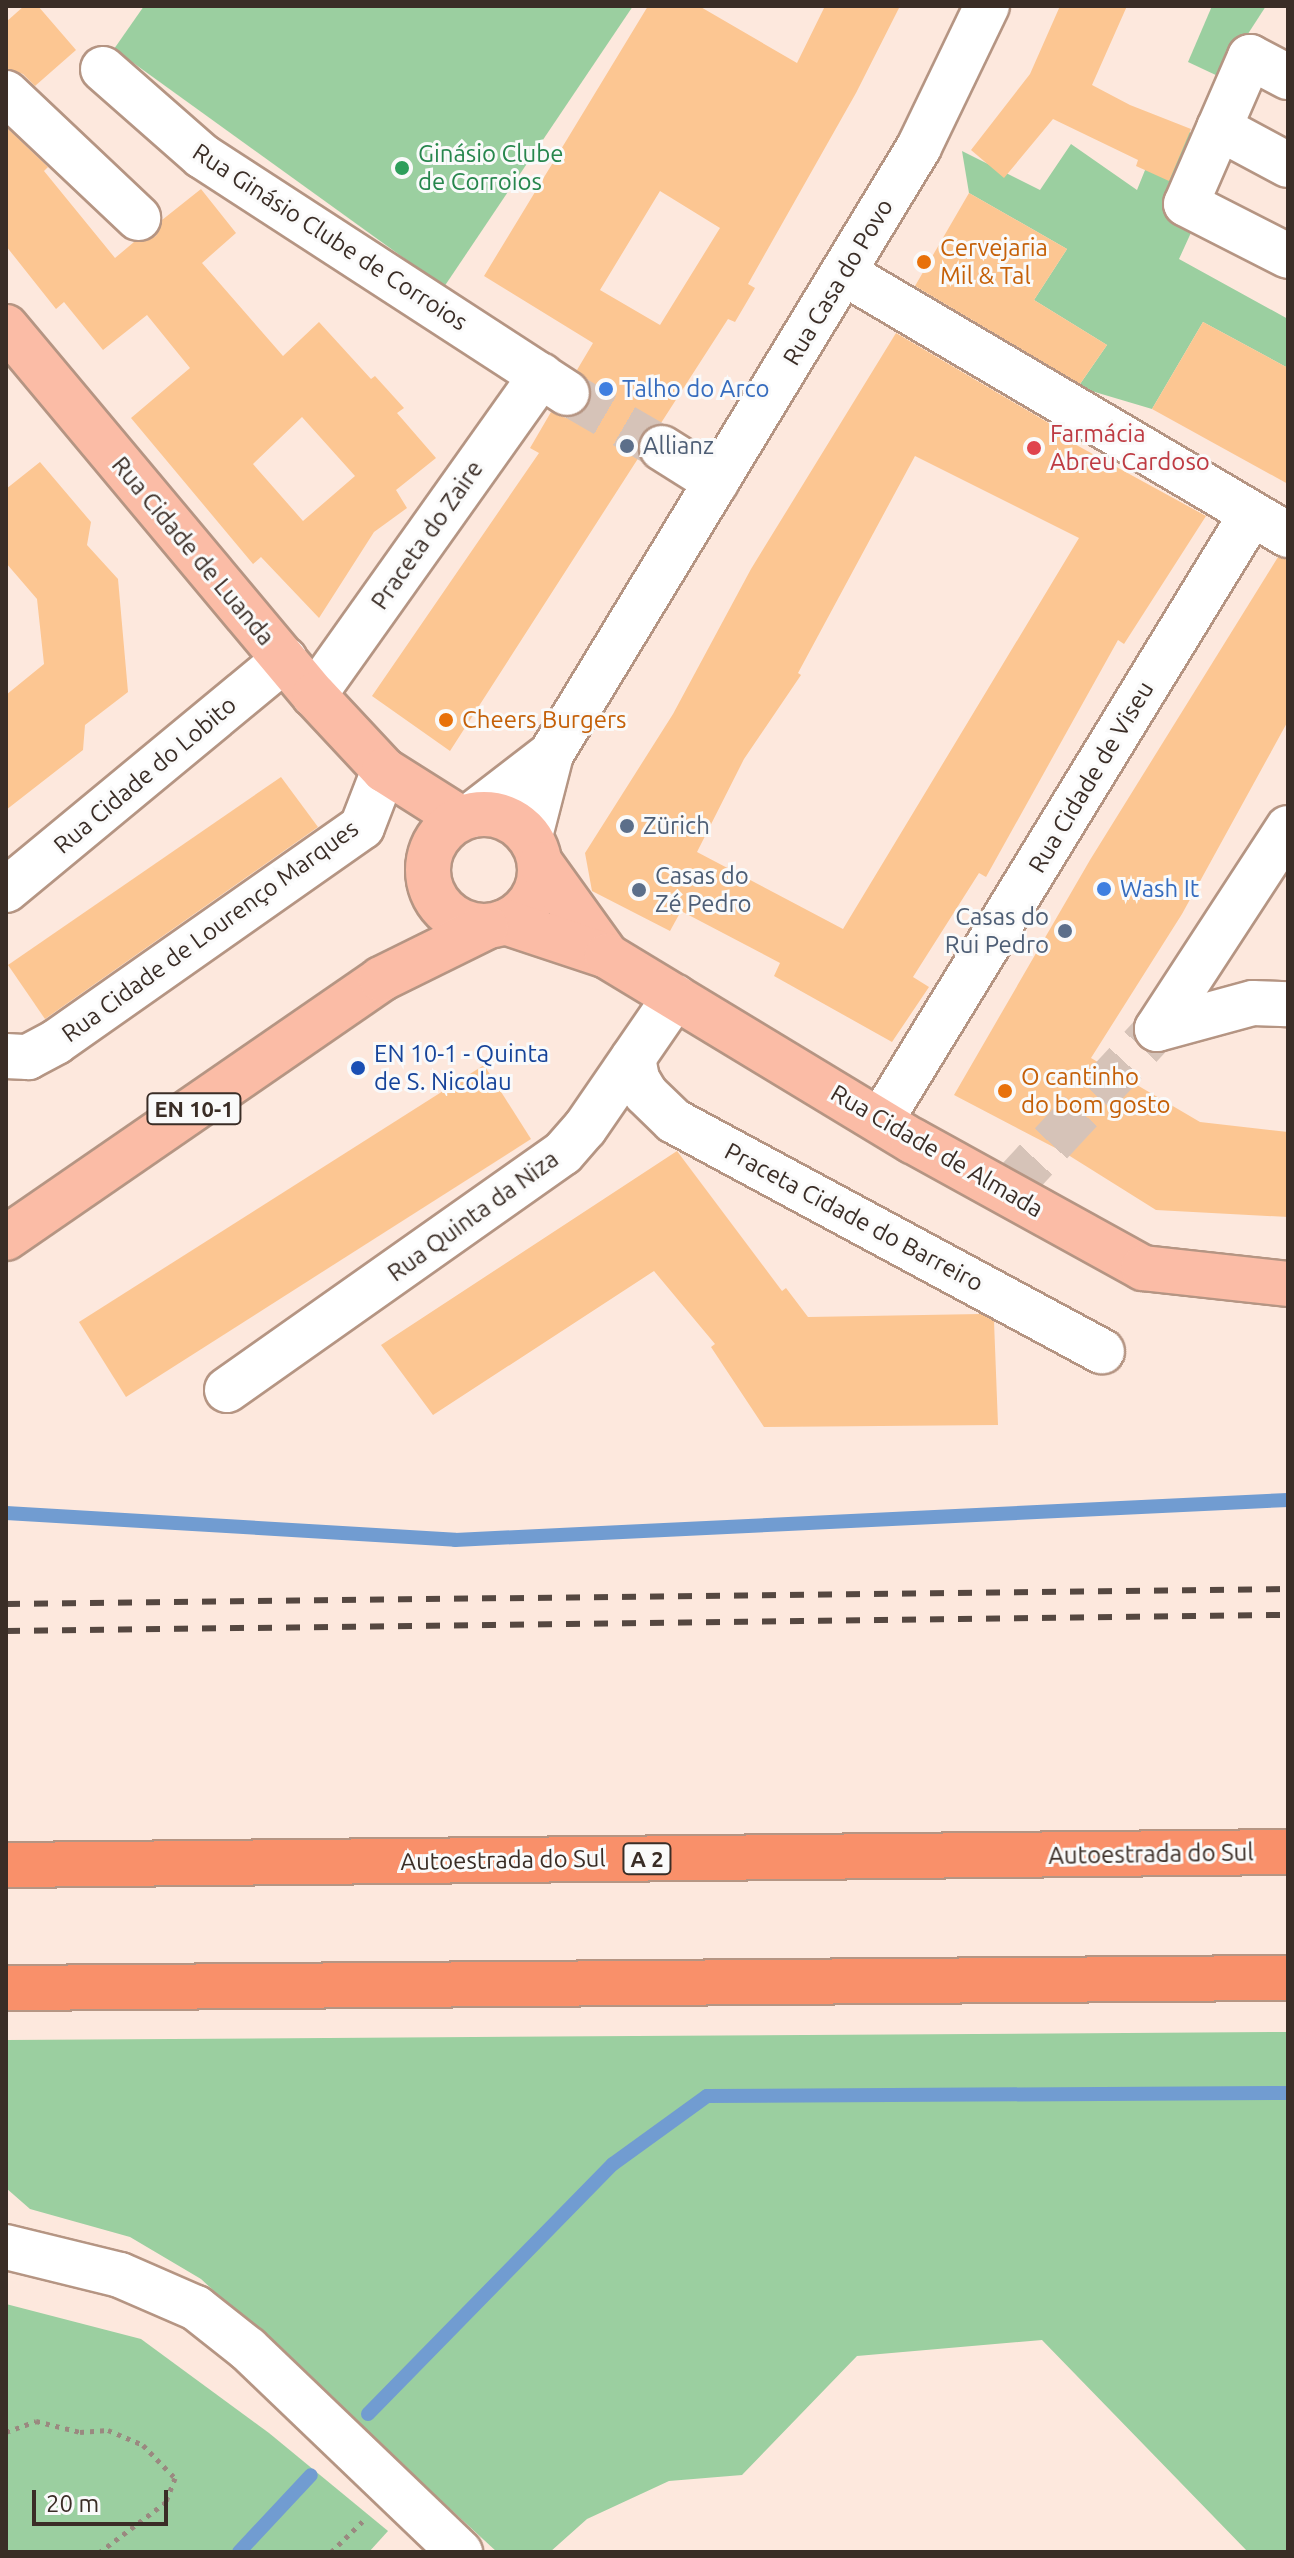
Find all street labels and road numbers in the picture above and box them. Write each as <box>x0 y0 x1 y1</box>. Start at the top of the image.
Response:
street label: Rua Ginásio Clube de Corroios <box>187 137 473 337</box>
street label: Rua Casa do Povo <box>777 194 899 370</box>
street label: Rua Cidade de Luanda <box>106 451 280 651</box>
street label: Praceta do Zaire <box>365 455 489 615</box>
street label: Rua Cidade de Viseu <box>1022 676 1160 878</box>
street label: Rua Cidade do Lobito <box>48 690 242 860</box>
street label: Rua Cidade de Lourenço Marques <box>56 814 364 1048</box>
street label: Rua Cidade de Almada <box>826 1078 1048 1224</box>
road number: EN 10-1 <box>146 1091 242 1127</box>
street label: Praceta Cidade do Barreiro <box>720 1137 988 1297</box>
street label: Rua Quinta da Niza <box>382 1144 564 1288</box>
street label: Autoestrada do Sul <box>1048 1838 1254 1870</box>
road number: A 2 <box>621 1841 673 1877</box>
street label: Autoestrada do Sul <box>400 1844 606 1876</box>

